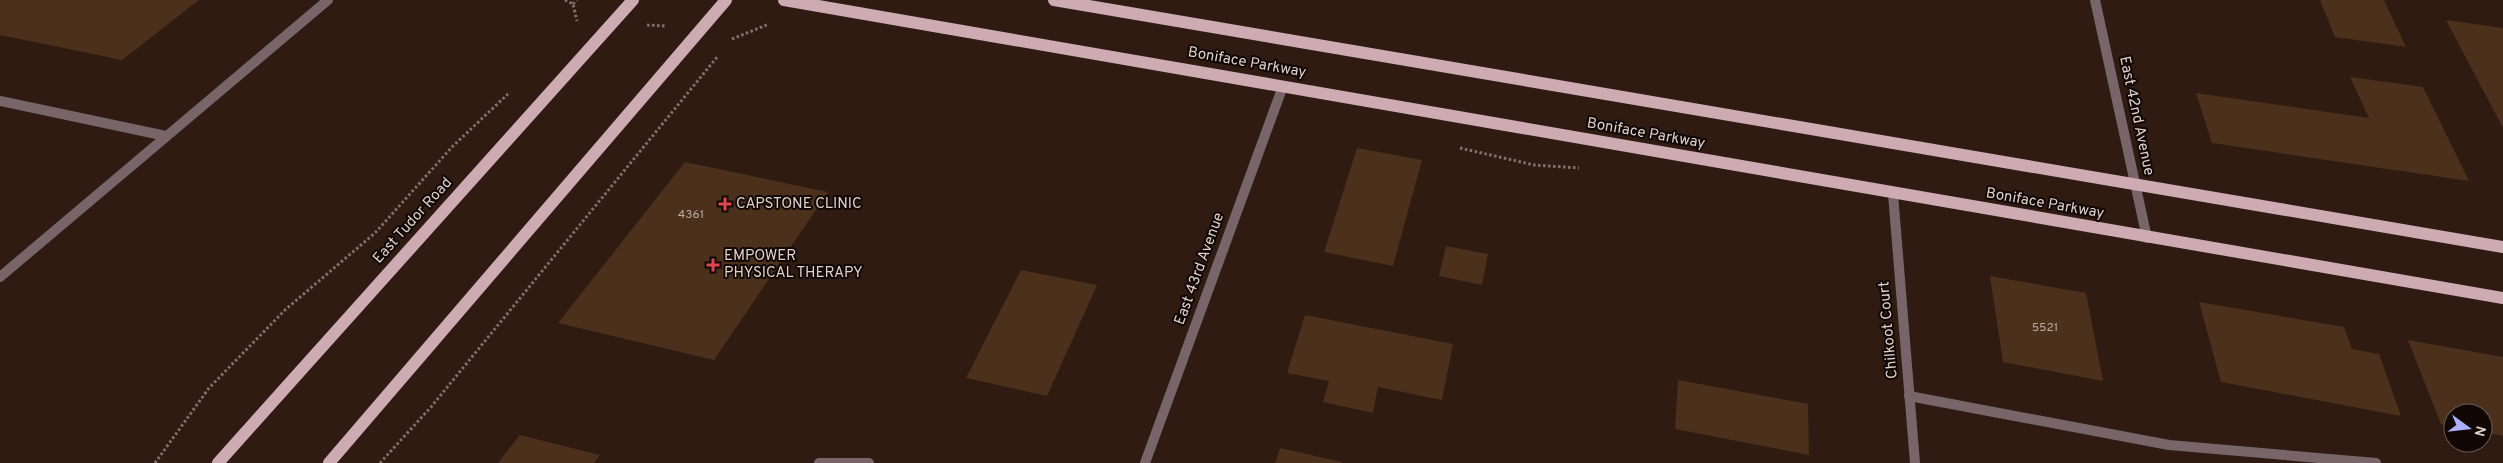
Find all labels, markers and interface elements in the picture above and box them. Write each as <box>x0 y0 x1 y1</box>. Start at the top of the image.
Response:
street label: Boniface Parkway <box>1186 43 1308 83</box>
street label: East 42nd Avenue <box>2114 55 2158 177</box>
street label: Boniface Parkway <box>1585 114 1707 154</box>
street label: East Tudor Road <box>369 174 457 268</box>
street label: Boniface Parkway <box>1984 184 2106 224</box>
place label: CAPSTONE CLINIC <box>736 195 862 214</box>
marker: CAPSTONE CLINIC <box>718 197 732 211</box>
house number: 4361 <box>678 207 704 223</box>
street label: East 43rd Avenue <box>1171 210 1229 328</box>
place label: EMPOWER PHYSICAL THERAPY <box>724 247 863 283</box>
marker: EMPOWER PHYSICAL THERAPY <box>706 258 720 272</box>
street label: Chilkoot Court <box>1875 280 1903 380</box>
house number: 5521 <box>2032 320 2058 336</box>
north arrow <box>2443 403 2493 453</box>
text: N <box>2470 424 2489 438</box>

